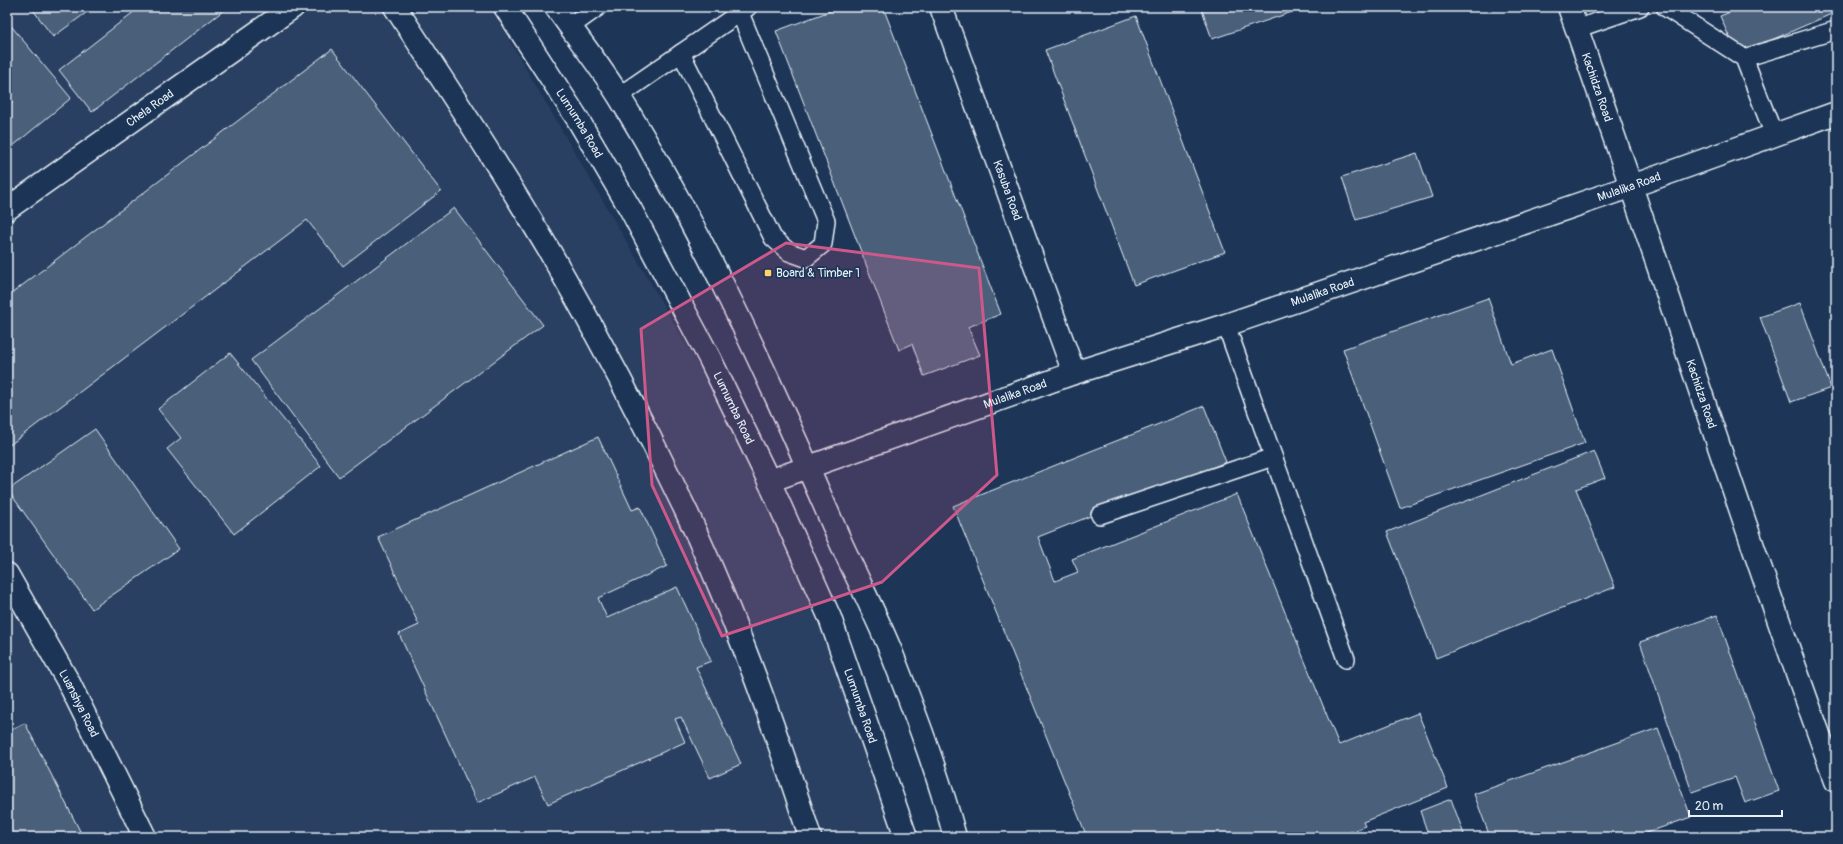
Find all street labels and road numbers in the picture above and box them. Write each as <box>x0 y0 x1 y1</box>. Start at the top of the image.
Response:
street label: Kachidza Road <box>1578 51 1616 124</box>
street label: Chela Road <box>123 86 177 130</box>
street label: Lumumba Road <box>552 86 606 161</box>
street label: Kasuba Road <box>989 158 1025 223</box>
street label: Mulalika Road <box>1595 169 1663 205</box>
street label: Mulalika Road <box>1289 275 1357 310</box>
street label: Kachidza Road <box>1682 358 1719 431</box>
street label: Lumumba Road <box>709 370 757 447</box>
street label: Mulalika Road <box>981 376 1049 412</box>
street label: Lumumba Road <box>840 666 880 746</box>
street label: Luanshya Road <box>55 667 102 740</box>

